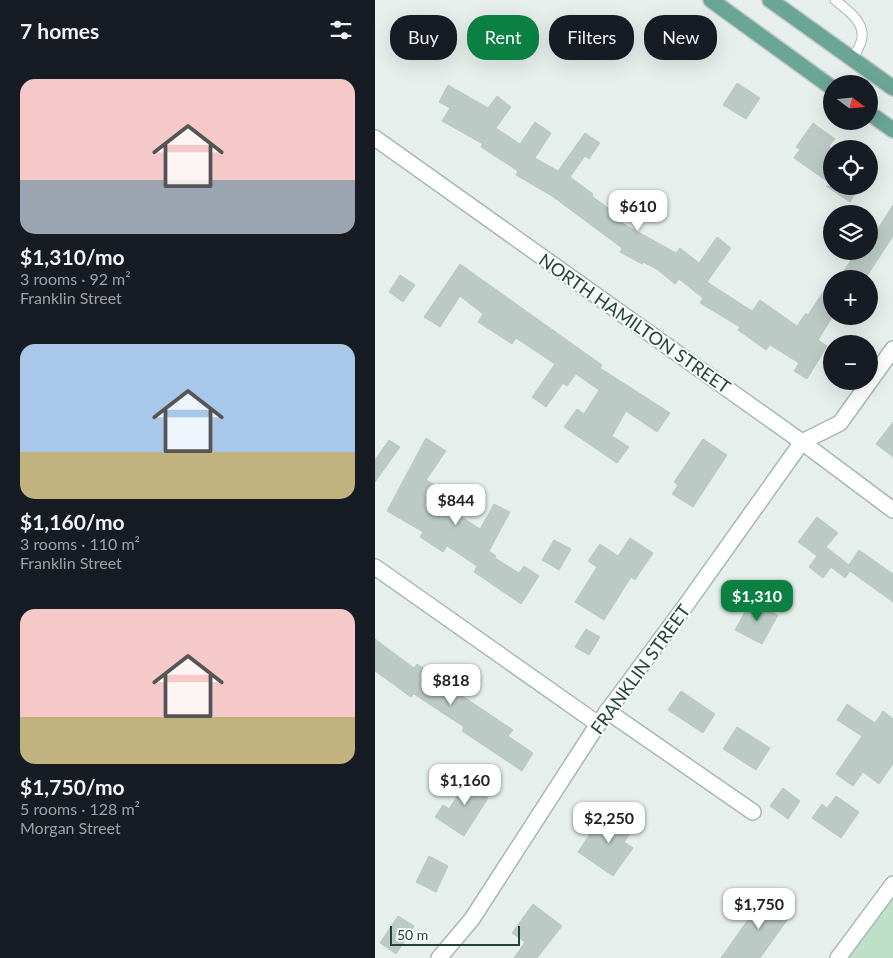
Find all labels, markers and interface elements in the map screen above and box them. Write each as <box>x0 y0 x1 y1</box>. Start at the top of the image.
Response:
chip: Buy <box>390 15 457 60</box>
chip: Rent <box>467 15 539 60</box>
chip: Filters <box>549 15 634 60</box>
chip: New <box>644 15 717 60</box>
icon: filters <box>327 16 355 44</box>
text: 7 homes <box>20 18 99 43</box>
north arrow <box>823 75 877 130</box>
map controls <box>823 75 878 390</box>
icon: home <box>143 111 233 201</box>
button: locate <box>823 140 878 195</box>
pin: $610 <box>608 190 668 232</box>
text: $610 <box>619 196 657 215</box>
button: layers <box>823 205 878 260</box>
text: $1,310/mo <box>20 244 125 269</box>
street label: NORTH HAMILTON STREET <box>535 248 735 398</box>
text: 3 rooms · 92 m² <box>20 269 131 288</box>
button: + <box>823 270 878 325</box>
text: Franklin Street <box>20 288 122 307</box>
button: − <box>823 335 878 390</box>
icon: home <box>143 376 233 466</box>
pin: $844 <box>426 484 486 526</box>
text: $844 <box>437 490 475 509</box>
text: $1,160/mo <box>20 509 125 534</box>
text: 3 rooms · 110 m² <box>20 534 140 553</box>
text: Franklin Street <box>20 553 122 572</box>
pin: $1,310 <box>716 580 798 622</box>
text: $1,310 <box>732 586 782 605</box>
street label: FRANKLIN STREET <box>586 600 695 738</box>
icon: home <box>143 641 233 731</box>
pin: $818 <box>421 664 481 706</box>
text: $818 <box>432 670 470 689</box>
pin: $1,160 <box>424 764 506 806</box>
text: $1,160 <box>440 770 490 789</box>
text: $1,750/mo <box>20 774 125 799</box>
text: 5 rooms · 128 m² <box>20 799 140 818</box>
pin: $2,250 <box>568 802 650 844</box>
text: $2,250 <box>584 808 634 827</box>
text: Morgan Street <box>20 818 121 837</box>
pin: $1,750 <box>718 888 800 930</box>
text: $1,750 <box>734 894 784 913</box>
scale bar <box>390 923 520 946</box>
text: 50 m <box>397 926 428 943</box>

